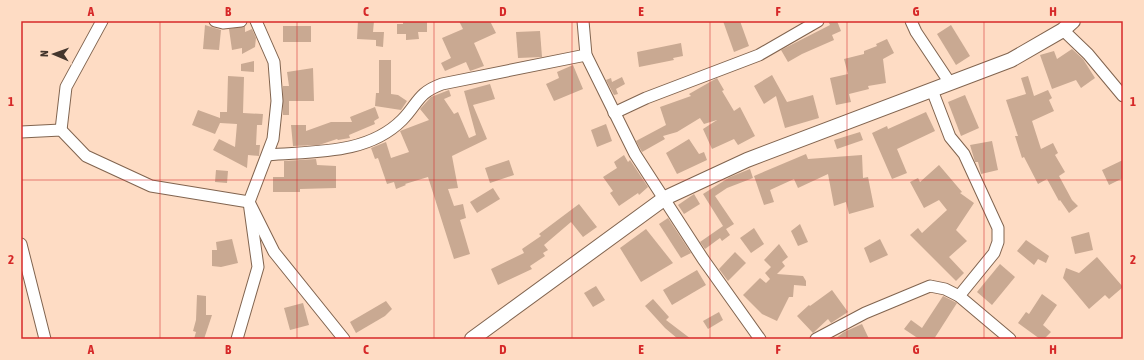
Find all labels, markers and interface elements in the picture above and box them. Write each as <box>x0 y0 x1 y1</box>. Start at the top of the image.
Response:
text: A <box>87 4 95 19</box>
text: B <box>225 4 232 19</box>
text: C <box>363 4 369 19</box>
text: D <box>499 4 507 19</box>
text: E <box>638 4 644 19</box>
text: F <box>775 4 781 19</box>
text: G <box>913 4 920 19</box>
text: H <box>1049 4 1057 19</box>
north arrow <box>34 34 74 74</box>
text: N <box>38 50 50 57</box>
text: 1 <box>8 94 14 109</box>
text: 1 <box>1130 94 1136 109</box>
text: 2 <box>8 252 14 267</box>
text: 2 <box>1130 252 1136 267</box>
text: A <box>87 342 95 357</box>
text: B <box>225 342 232 357</box>
text: C <box>363 342 369 357</box>
text: D <box>499 342 507 357</box>
text: E <box>638 342 644 357</box>
text: F <box>775 342 781 357</box>
text: G <box>913 342 920 357</box>
text: H <box>1049 342 1057 357</box>

